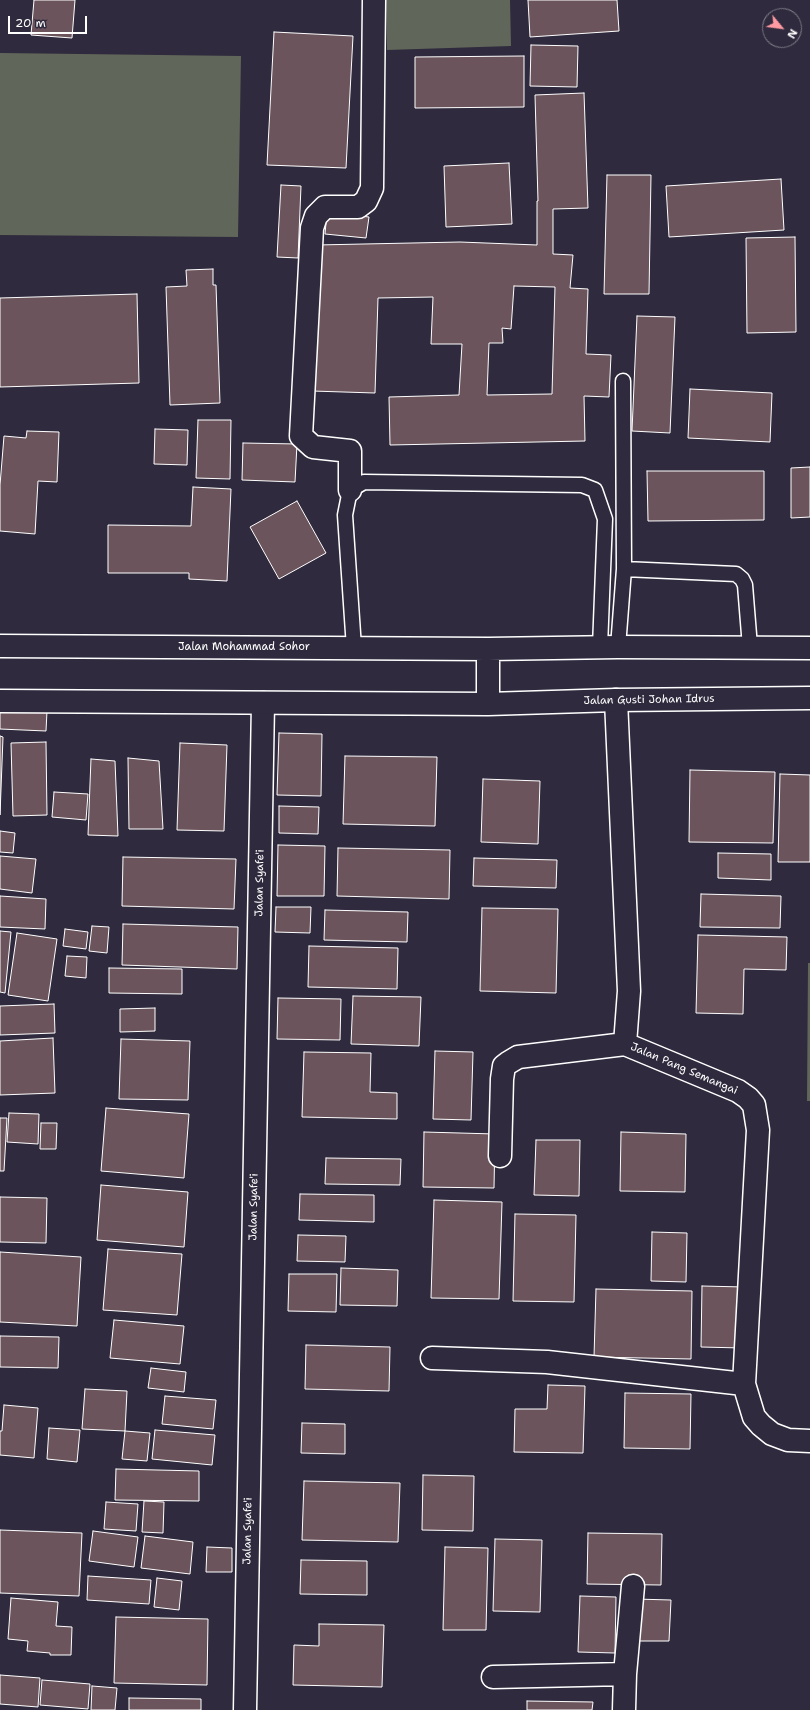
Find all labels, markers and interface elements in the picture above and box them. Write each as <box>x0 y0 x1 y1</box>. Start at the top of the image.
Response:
scale bar <box>10 8 89 34</box>
north arrow <box>762 8 802 48</box>
text: 20 m <box>15 15 46 31</box>
text: N <box>783 26 801 41</box>
street label: Jalan Mohammad Sohor <box>178 640 310 654</box>
street label: Jalan Gusti Johan Idrus <box>583 692 715 708</box>
street label: Jalan Syafe'i <box>253 849 267 917</box>
street label: Jalan Pang Semangai <box>628 1040 740 1098</box>
street label: Jalan Syafe'i <box>247 1173 261 1241</box>
street label: Jalan Syafe'i <box>241 1497 255 1565</box>

